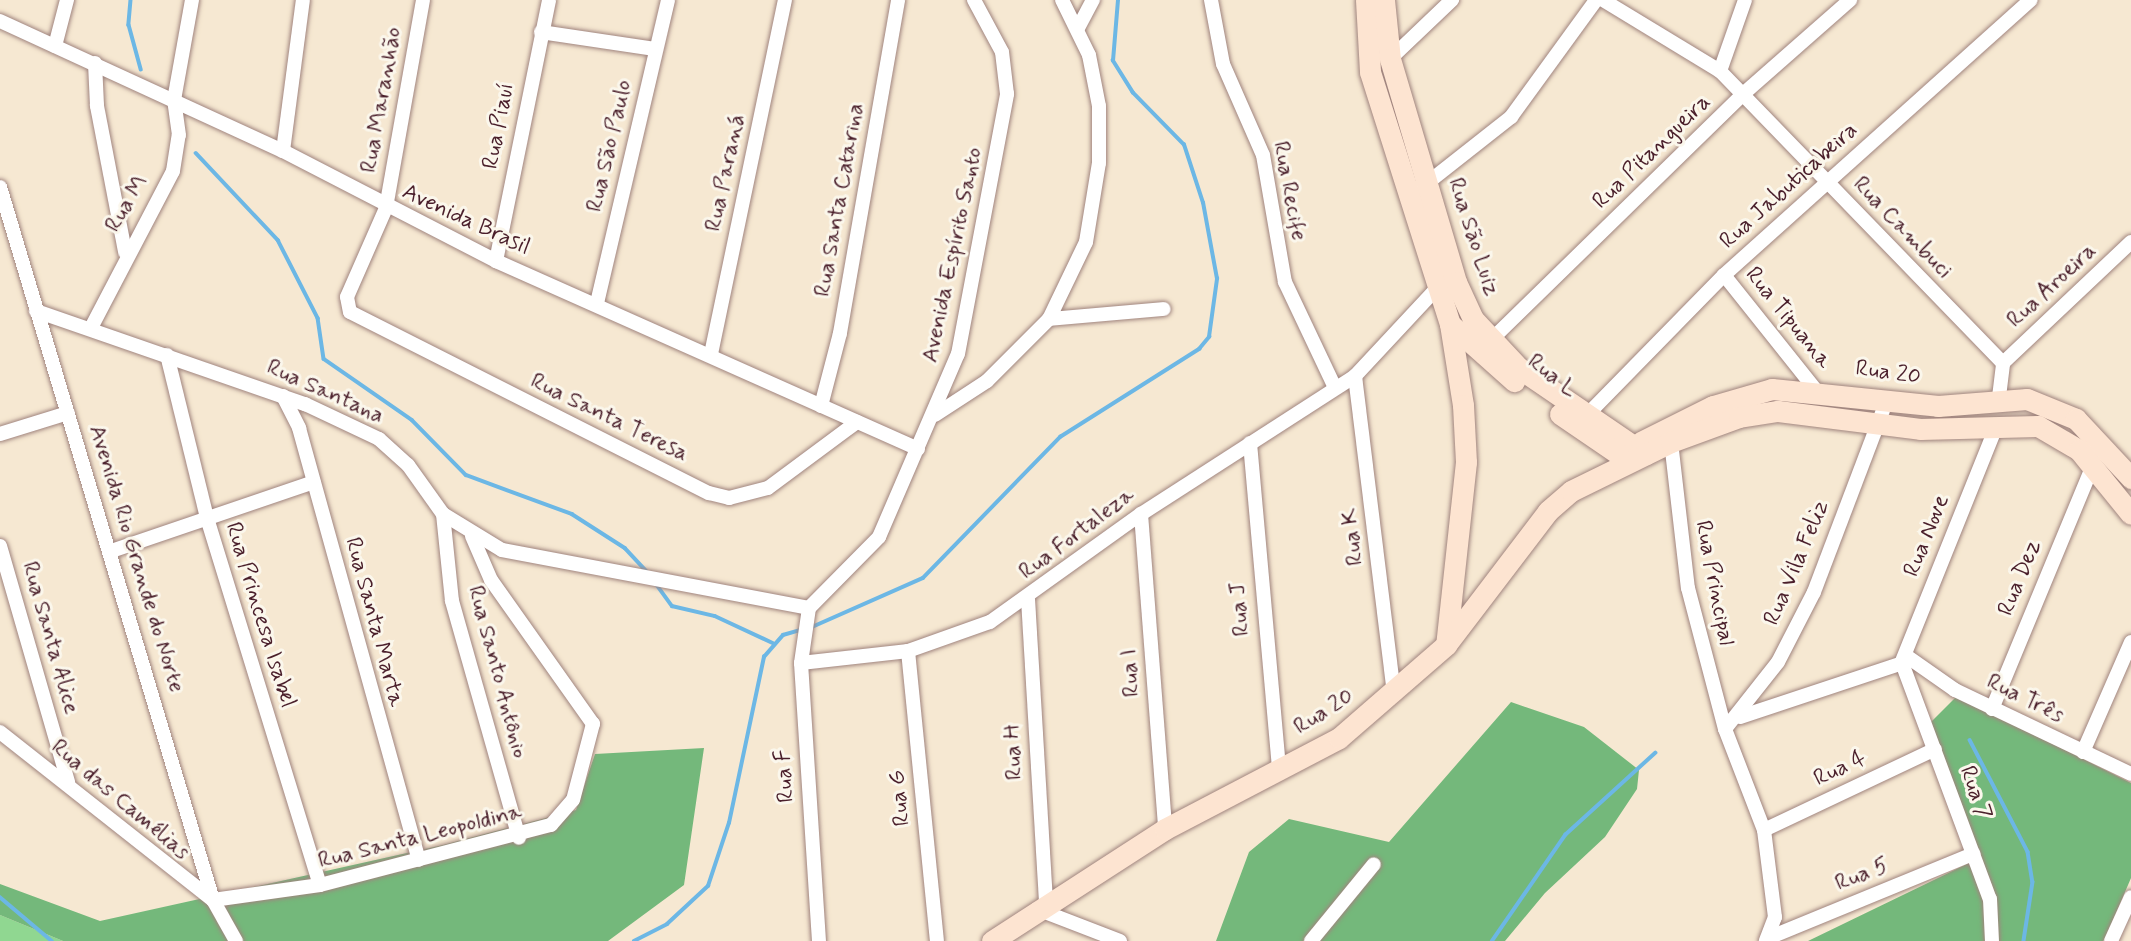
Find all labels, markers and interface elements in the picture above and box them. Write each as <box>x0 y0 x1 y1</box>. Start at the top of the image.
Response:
street label: Rua Maranhão <box>356 27 408 173</box>
street label: Rua Piauí <box>477 79 521 173</box>
street label: Rua São Paulo <box>582 80 638 212</box>
street label: Rua Pitangueira <box>1586 88 1718 216</box>
street label: Rua Santa Catarina <box>810 103 870 297</box>
street label: Rua Paraná <box>701 114 751 232</box>
street label: Rua Jabuticabeira <box>1716 118 1862 254</box>
street label: Rua Recife <box>1266 139 1312 243</box>
street label: Avenida Espírito Santo <box>917 146 989 364</box>
street label: Rua M <box>100 171 154 237</box>
street label: Rua Cambuci <box>1848 173 1956 283</box>
street label: Rua São Luiz <box>1441 174 1505 300</box>
street label: Avenida Brasil <box>397 178 535 262</box>
street label: Rua Aroeira <box>2002 238 2102 334</box>
street label: Rua Tipuana <box>1740 263 1836 373</box>
street label: Rua L <box>1522 348 1582 404</box>
street label: Rua Santana <box>262 354 388 430</box>
street label: Rua 20 <box>1854 355 1922 391</box>
street label: Rua Santa Teresa <box>527 368 691 468</box>
street label: Avenida Rio Grande do Norte <box>82 421 190 697</box>
street label: Rua Fortaleza <box>1015 482 1139 586</box>
street label: Rua Nove <box>1898 491 1956 581</box>
street label: Rua Vila Feliz <box>1758 497 1836 629</box>
street label: Rua K <box>1336 507 1370 567</box>
street label: Rua Princesa Isabel <box>218 516 302 714</box>
street label: Rua Principal <box>1688 517 1740 649</box>
street label: Rua Dez <box>1992 536 2048 620</box>
street label: Rua Santa Marta <box>339 537 409 707</box>
street label: Rua Santa Alice <box>15 559 85 717</box>
street label: Rua J <box>1223 580 1257 638</box>
street label: Rua Santo Antônio <box>461 584 533 760</box>
street label: Rua I <box>1115 645 1147 701</box>
street label: Rua Três <box>1982 668 2068 730</box>
street label: Rua 20 <box>1289 683 1359 741</box>
street label: Rua H <box>999 723 1029 781</box>
street label: Rua das Camélias <box>44 733 196 867</box>
street label: Rua 4 <box>1809 745 1871 793</box>
street label: Rua F <box>769 748 801 804</box>
street label: Rua 7 <box>1953 762 1997 824</box>
street label: Rua G <box>883 769 917 827</box>
street label: Rua Santa Leopoldina <box>318 799 522 875</box>
street label: Rua 5 <box>1831 852 1893 898</box>

